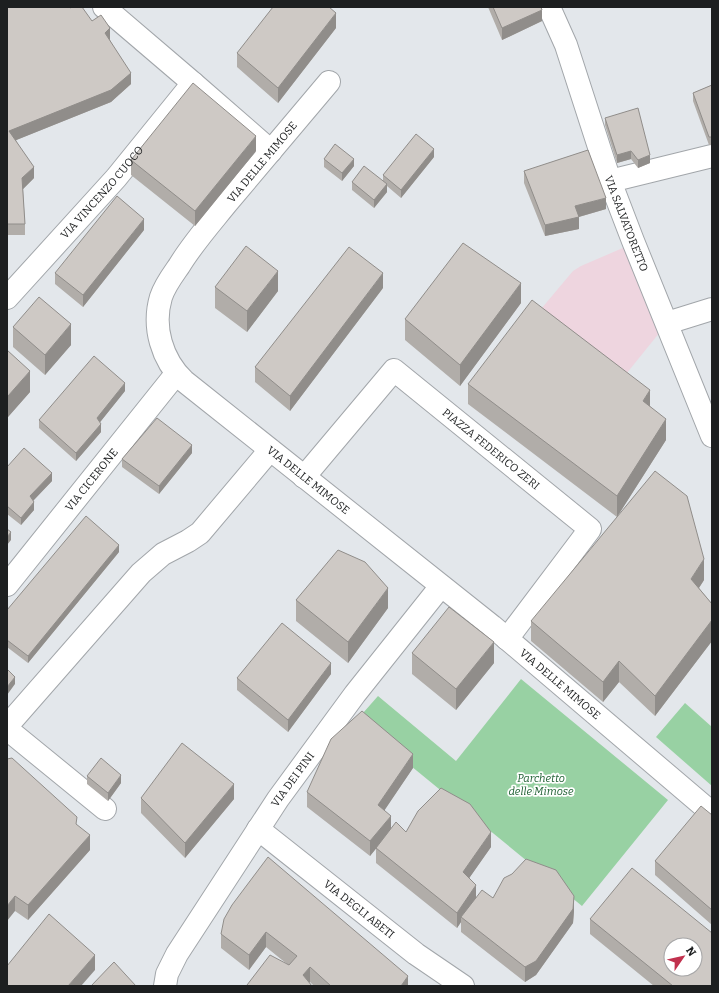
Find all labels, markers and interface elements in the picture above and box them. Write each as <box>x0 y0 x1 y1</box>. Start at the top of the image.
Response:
street label: VIA DELLE MIMOSE <box>225 119 300 205</box>
street label: VIA VINCENZO CUOCO <box>58 144 146 242</box>
street label: VIA SALVATORETTO <box>602 174 651 273</box>
street label: PIAZZA FEDERICO ZERI <box>440 406 542 493</box>
street label: VIA DELLE MIMOSE <box>264 444 352 517</box>
street label: VIA CICERONE <box>63 446 121 514</box>
street label: VIA DELLE MIMOSE <box>517 646 603 722</box>
street label: VIA DEI PINI <box>269 750 317 809</box>
park label: Parchetto delle Mimose <box>508 772 574 798</box>
street label: VIA DEGLI ABETI <box>321 878 397 941</box>
north arrow <box>663 937 703 977</box>
text: N <box>683 945 699 959</box>

